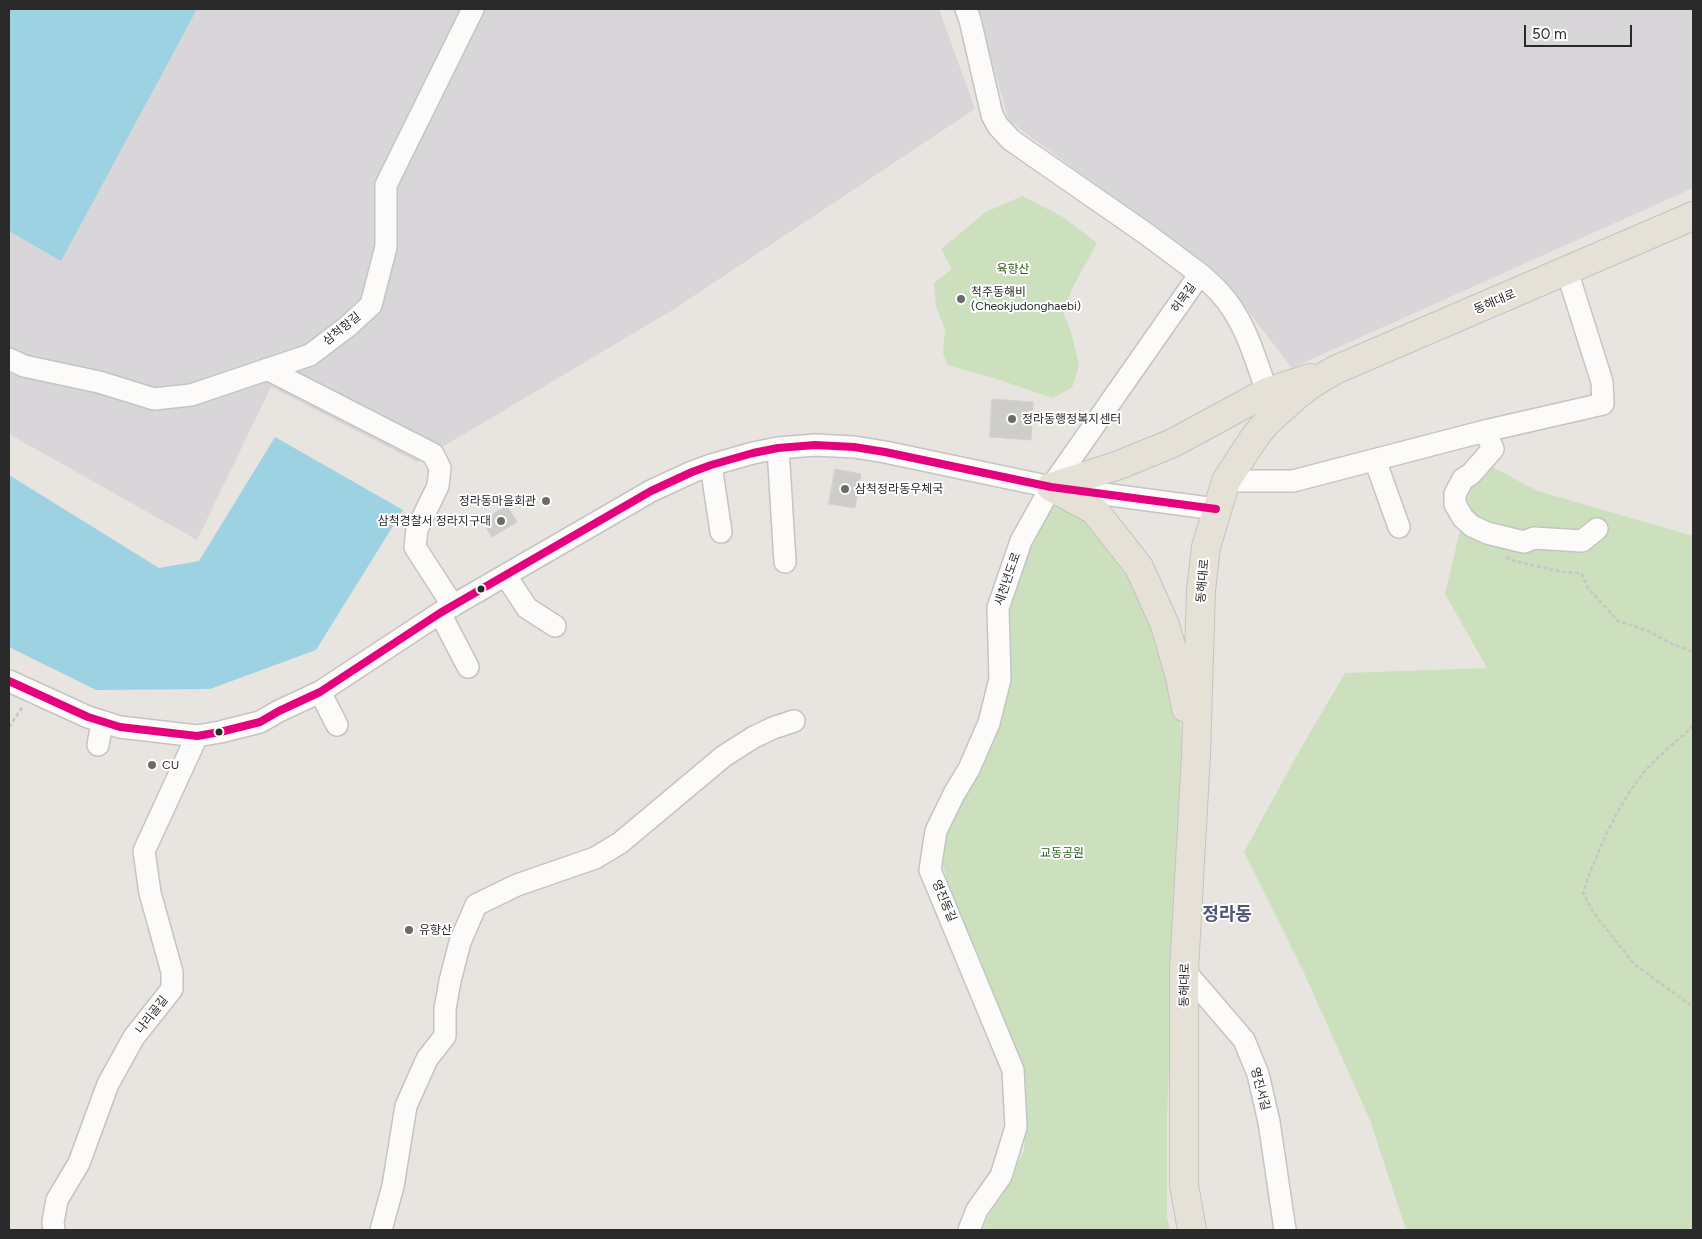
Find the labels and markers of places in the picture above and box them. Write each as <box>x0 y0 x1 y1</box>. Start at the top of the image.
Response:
place label: 척주동해비 (Cheokjudonghaebi) <box>971 285 1081 313</box>
marker: 척주동해비 (Cheokjudonghaebi) <box>955 293 967 305</box>
place label: 정라동행정복지센터 <box>1022 412 1121 426</box>
marker: 정라동행정복지센터 <box>1006 413 1018 425</box>
place label: 삼척정라동우체국 <box>855 482 943 496</box>
marker: 삼척정라동우체국 <box>839 483 851 495</box>
place label: 정라동마을회관 <box>459 494 536 508</box>
marker: 정라동마을회관 <box>540 495 552 507</box>
place label: 삼척경찰서 정라지구대 <box>378 514 491 528</box>
marker: 삼척경찰서 정라지구대 <box>495 515 507 527</box>
unlabelled marker <box>476 584 486 594</box>
unlabelled marker <box>214 727 224 737</box>
place label: CU <box>162 758 179 772</box>
marker: CU <box>146 759 158 771</box>
place label: 유향산 <box>419 923 452 937</box>
marker: 유향산 <box>403 924 415 936</box>

